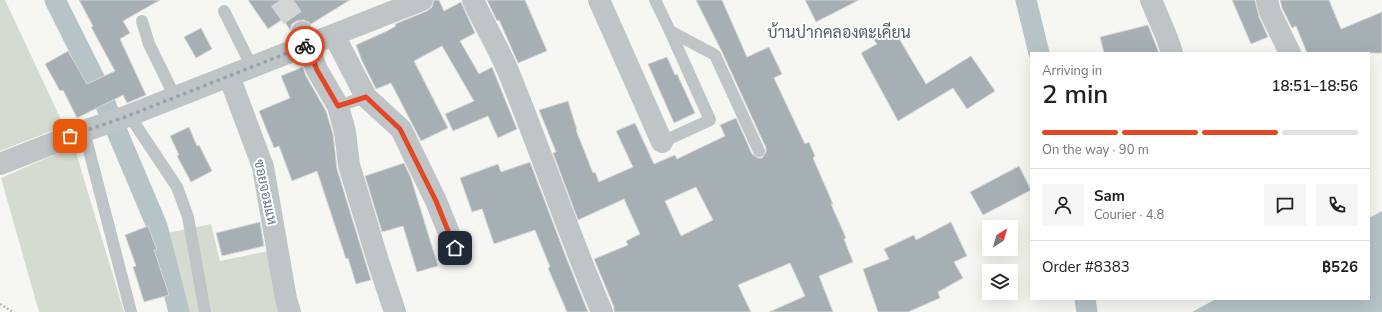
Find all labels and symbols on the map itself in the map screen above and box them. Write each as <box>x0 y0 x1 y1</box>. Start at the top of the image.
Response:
district label: บ้านปากคลองตะเคียน <box>767 21 911 44</box>
courier <box>285 26 325 66</box>
pin <box>53 119 87 153</box>
street label: ซอยจอมแห <box>249 158 282 227</box>
north arrow <box>982 220 1018 256</box>
pin <box>438 231 472 265</box>

